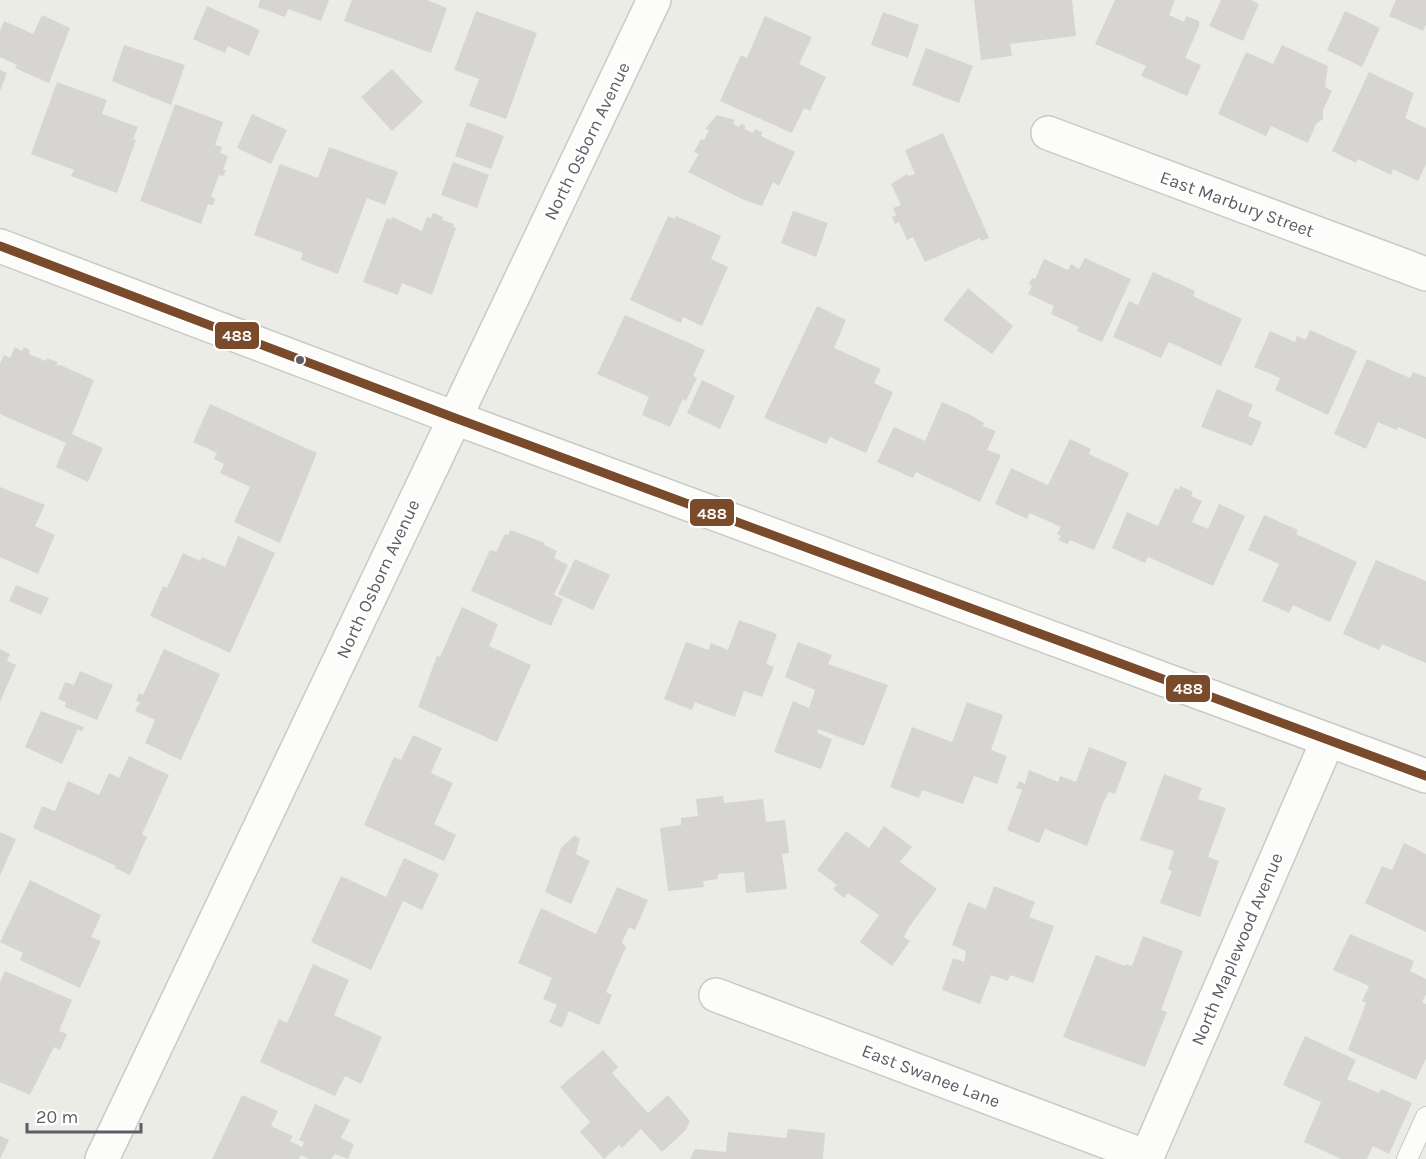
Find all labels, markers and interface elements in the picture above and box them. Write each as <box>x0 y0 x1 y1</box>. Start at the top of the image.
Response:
street label: North Osborn Avenue <box>539 58 635 224</box>
street label: East Marbury Street <box>1157 166 1317 242</box>
line badge: 488 <box>214 321 260 350</box>
text: 488 <box>222 326 252 345</box>
unlabelled marker <box>294 354 306 366</box>
street label: North Osborn Avenue <box>331 496 425 662</box>
line badge: 488 <box>689 498 735 527</box>
text: 488 <box>697 504 727 523</box>
line badge: 488 <box>1165 674 1211 703</box>
text: 488 <box>1173 679 1203 698</box>
street label: North Maplewood Avenue <box>1186 849 1288 1049</box>
street label: East Swanee Lane <box>859 1039 1003 1113</box>
scale bar <box>27 1096 141 1134</box>
text: 20 m <box>36 1106 78 1128</box>

